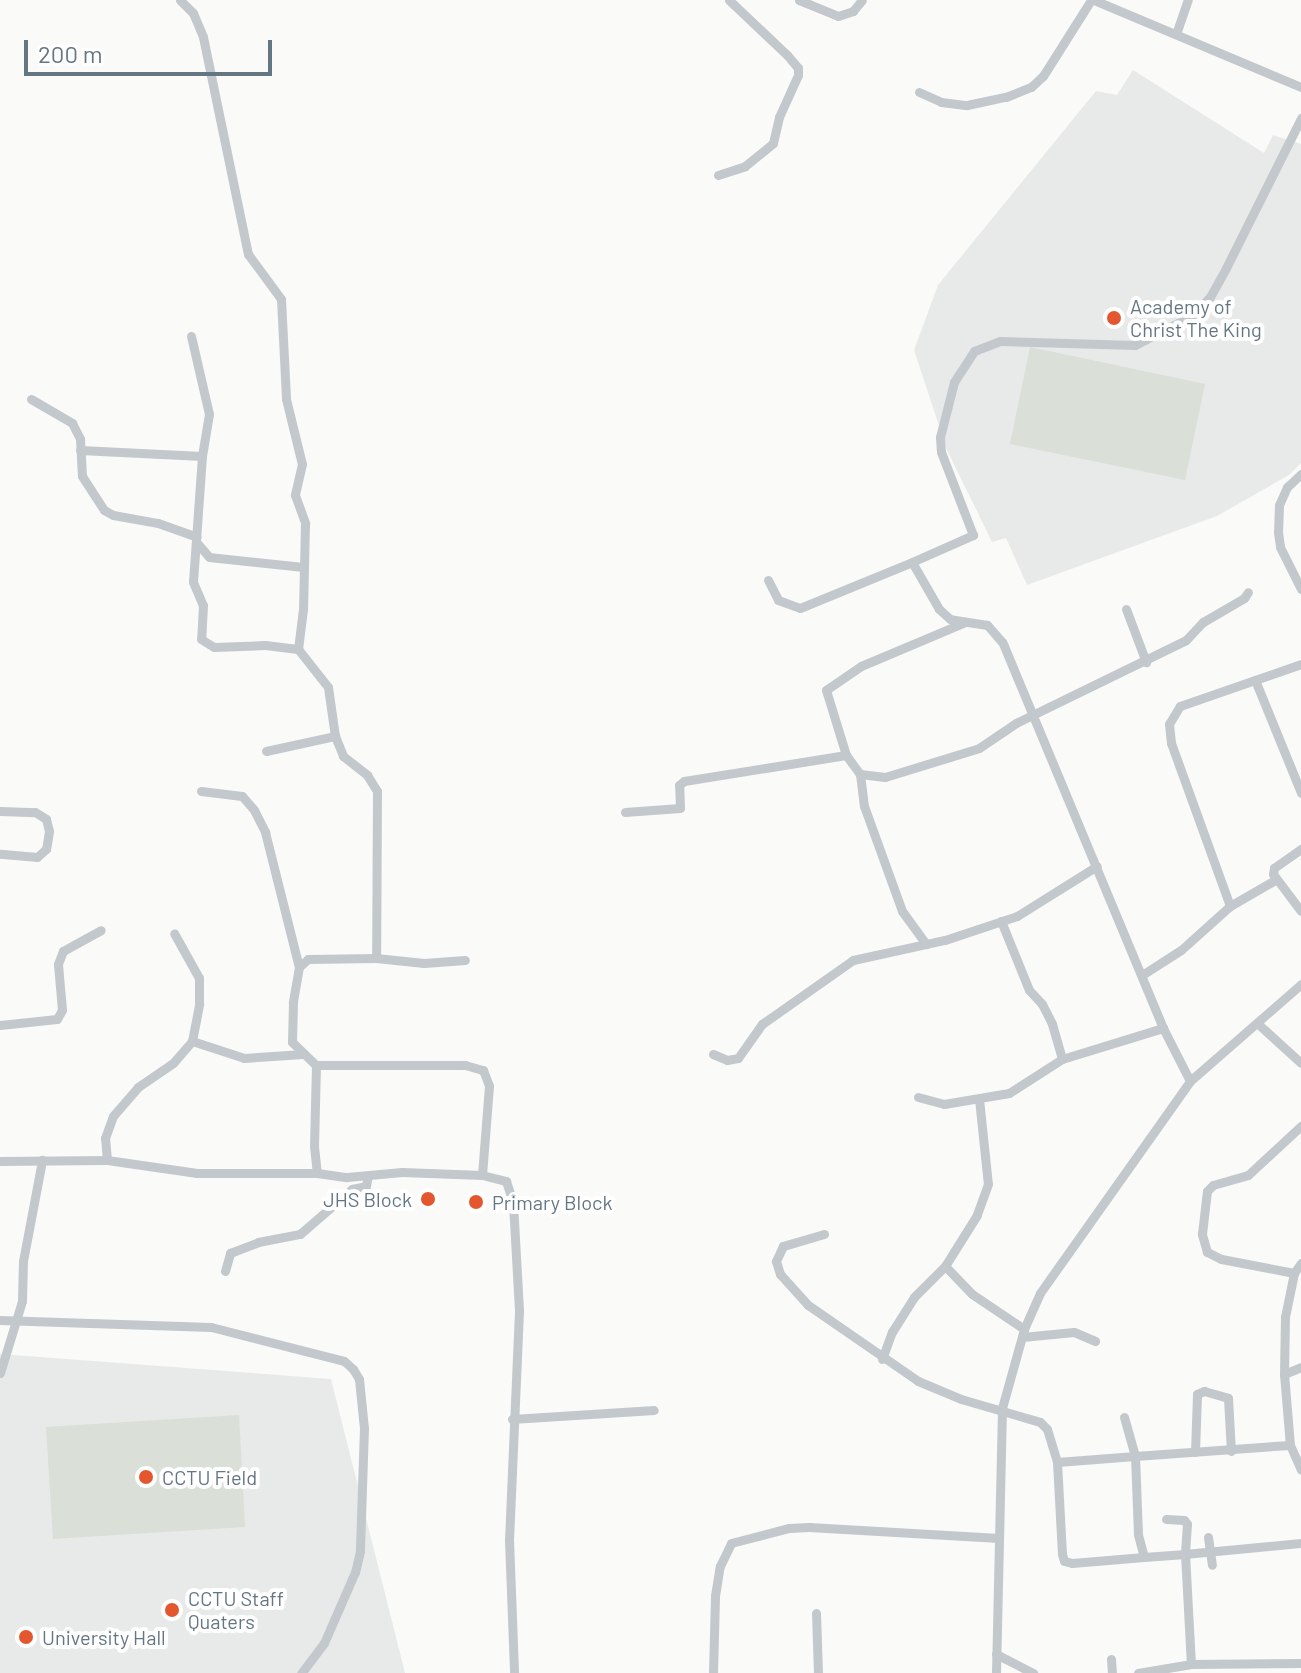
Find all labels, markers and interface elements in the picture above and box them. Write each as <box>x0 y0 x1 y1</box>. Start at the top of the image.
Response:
scale bar <box>28 24 276 74</box>
text: 200 m <box>38 39 103 68</box>
place label: Academy of Christ The King <box>1130 294 1262 341</box>
marker: Academy of Christ The King <box>1105 309 1123 327</box>
place label: JHS Block <box>323 1187 412 1211</box>
marker: JHS Block <box>419 1190 437 1208</box>
place label: Primary Block <box>492 1190 612 1214</box>
marker: Primary Block <box>467 1193 485 1211</box>
place label: CCTU Field <box>162 1465 257 1489</box>
marker: CCTU Field <box>137 1468 155 1486</box>
place label: CCTU Staff Quaters <box>188 1586 284 1633</box>
marker: CCTU Staff Quaters <box>163 1601 181 1619</box>
place label: University Hall <box>42 1625 166 1649</box>
marker: University Hall <box>17 1628 35 1646</box>

